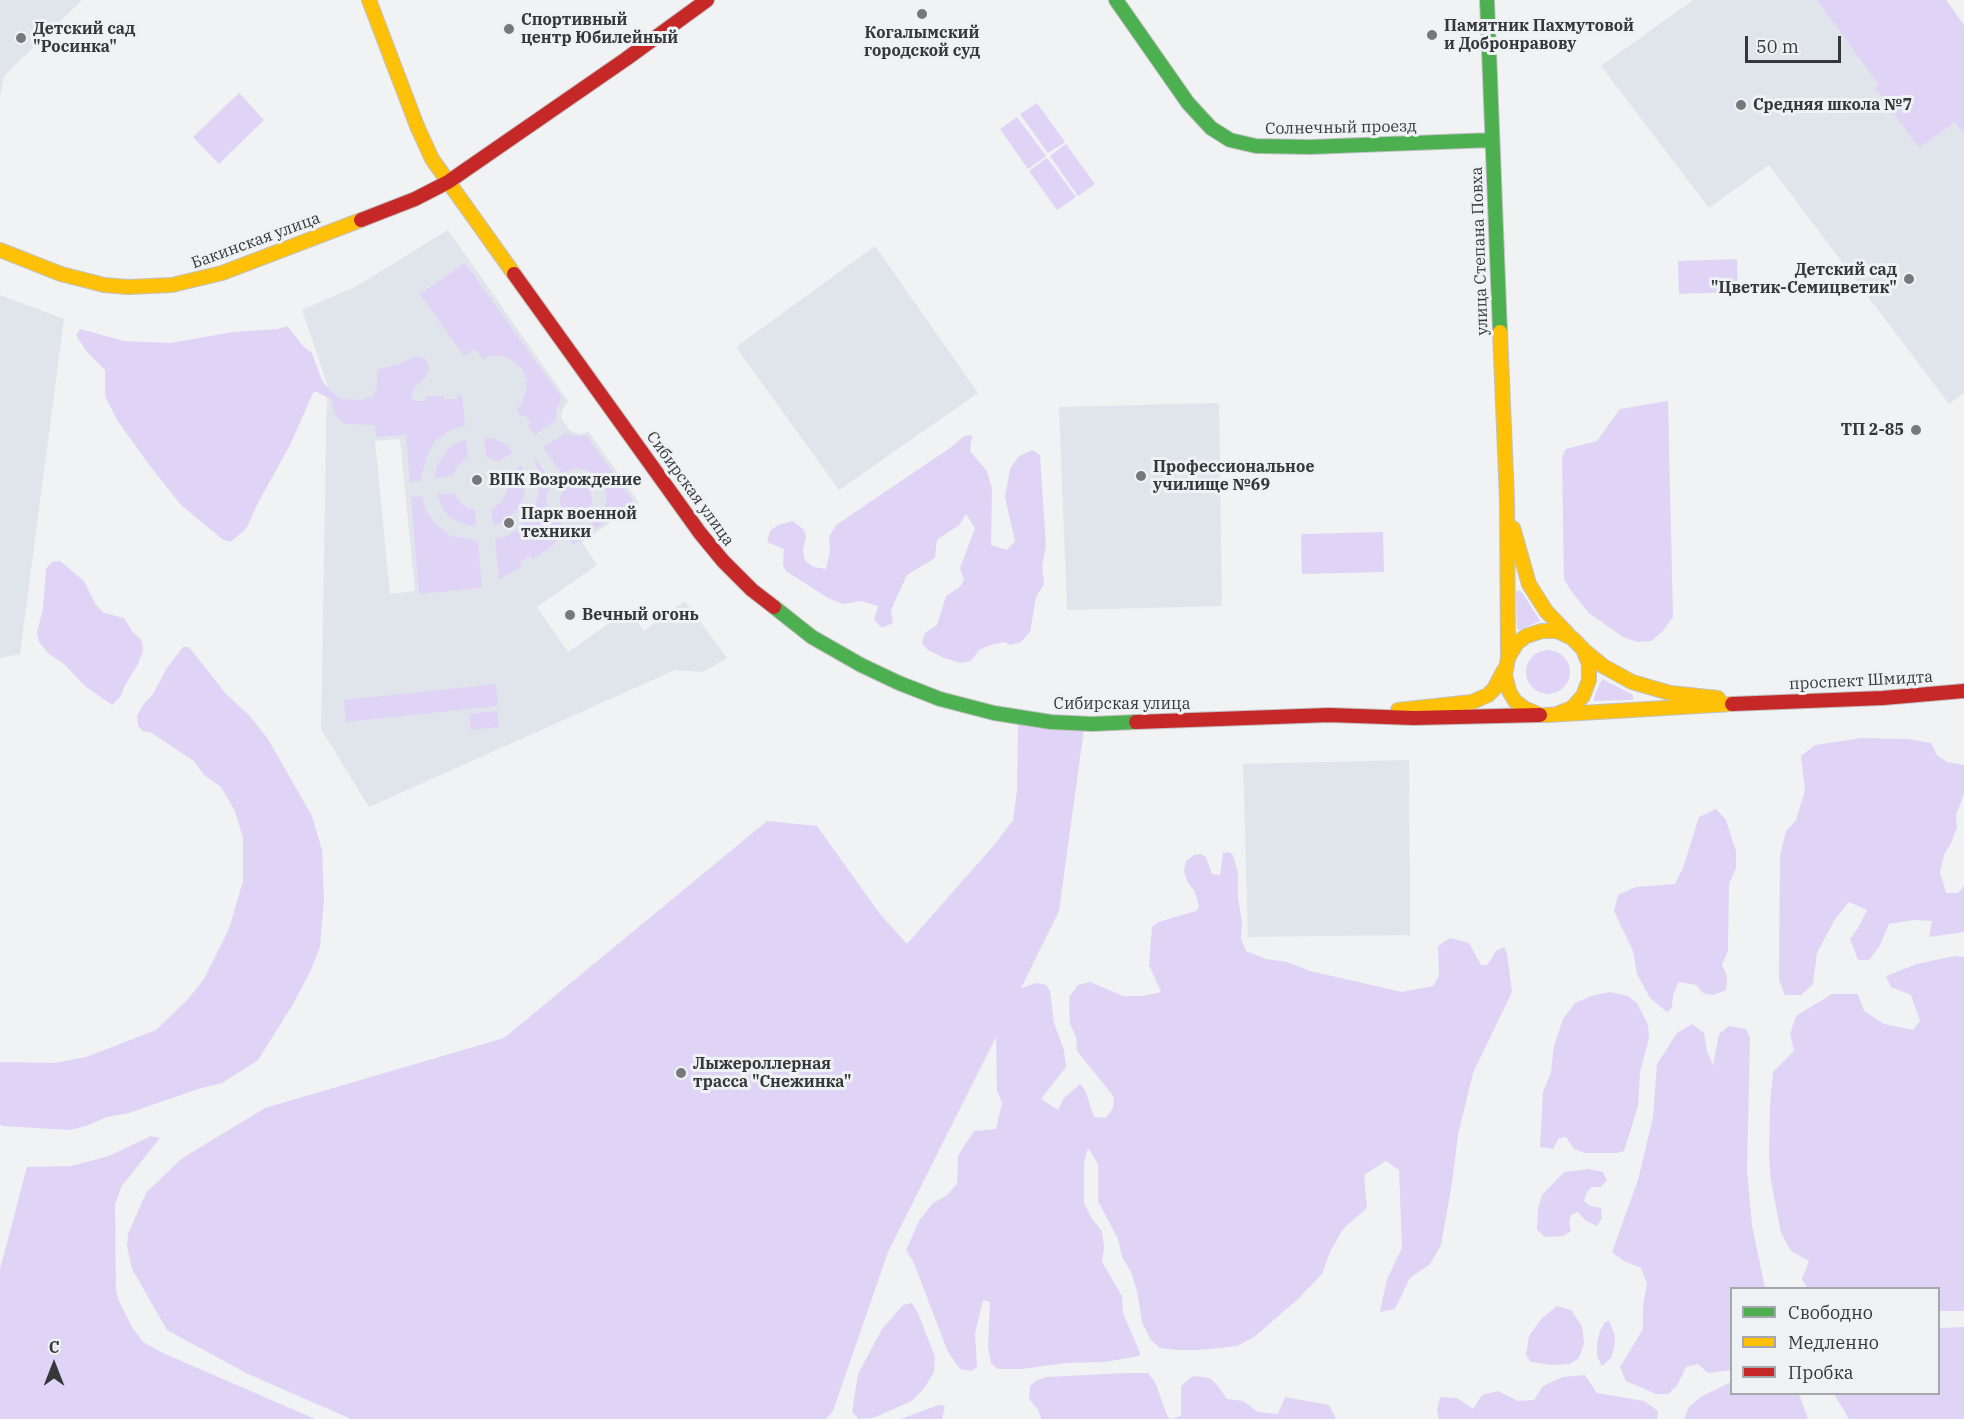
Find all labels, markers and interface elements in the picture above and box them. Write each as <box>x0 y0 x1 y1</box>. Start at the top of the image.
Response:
marker: Когалымский городской суд <box>915 7 929 21</box>
place label: Спортивный центр Юбилейный <box>521 10 678 48</box>
place label: Памятник Пахмутовой и Добронравову <box>1444 16 1634 54</box>
place label: Детский сад "Росинка" <box>33 19 135 57</box>
marker: Спортивный центр Юбилейный <box>502 22 516 36</box>
place label: Когалымский городской суд <box>864 23 980 61</box>
scale bar <box>1748 24 1844 62</box>
marker: Памятник Пахмутовой и Добронравову <box>1425 28 1439 42</box>
marker: Детский сад "Росинка" <box>14 31 28 45</box>
text: 50 m <box>1756 35 1799 58</box>
place label: Средняя школа №7 <box>1753 95 1912 115</box>
marker: Средняя школа №7 <box>1734 98 1748 112</box>
street label: Солнечный проезд <box>1265 117 1417 139</box>
street label: улица Степана Повха <box>1467 166 1493 336</box>
street label: Бакинская улица <box>189 209 323 273</box>
place label: Детский сад "Цветик-Семицветик" <box>1711 260 1897 298</box>
marker: Детский сад "Цветик-Семицветик" <box>1902 272 1916 286</box>
place label: ТП 2-85 <box>1841 420 1904 440</box>
marker: ТП 2-85 <box>1909 423 1923 437</box>
street label: Сибирская улица <box>642 428 738 550</box>
place label: Профессиональное училище №69 <box>1153 457 1314 495</box>
marker: Профессиональное училище №69 <box>1134 469 1148 483</box>
place label: ВПК Возрождение <box>489 470 641 490</box>
marker: ВПК Возрождение <box>470 473 484 487</box>
place label: Парк военной техники <box>521 504 637 542</box>
marker: Парк военной техники <box>502 516 516 530</box>
place label: Вечный огонь <box>582 605 699 625</box>
marker: Вечный огонь <box>563 608 577 622</box>
street label: проспект Шмидта <box>1789 668 1933 694</box>
street label: Сибирская улица <box>1054 694 1190 714</box>
place label: Лыжероллерная трасса "Снежинка" <box>693 1054 851 1092</box>
marker: Лыжероллерная трасса "Снежинка" <box>674 1066 688 1080</box>
legend <box>1730 1287 1940 1395</box>
text: Свободно <box>1788 1301 1873 1324</box>
text: Медленно <box>1788 1331 1879 1354</box>
north arrow <box>24 1335 84 1395</box>
text: С <box>49 1337 59 1357</box>
text: Пробка <box>1788 1361 1854 1384</box>

